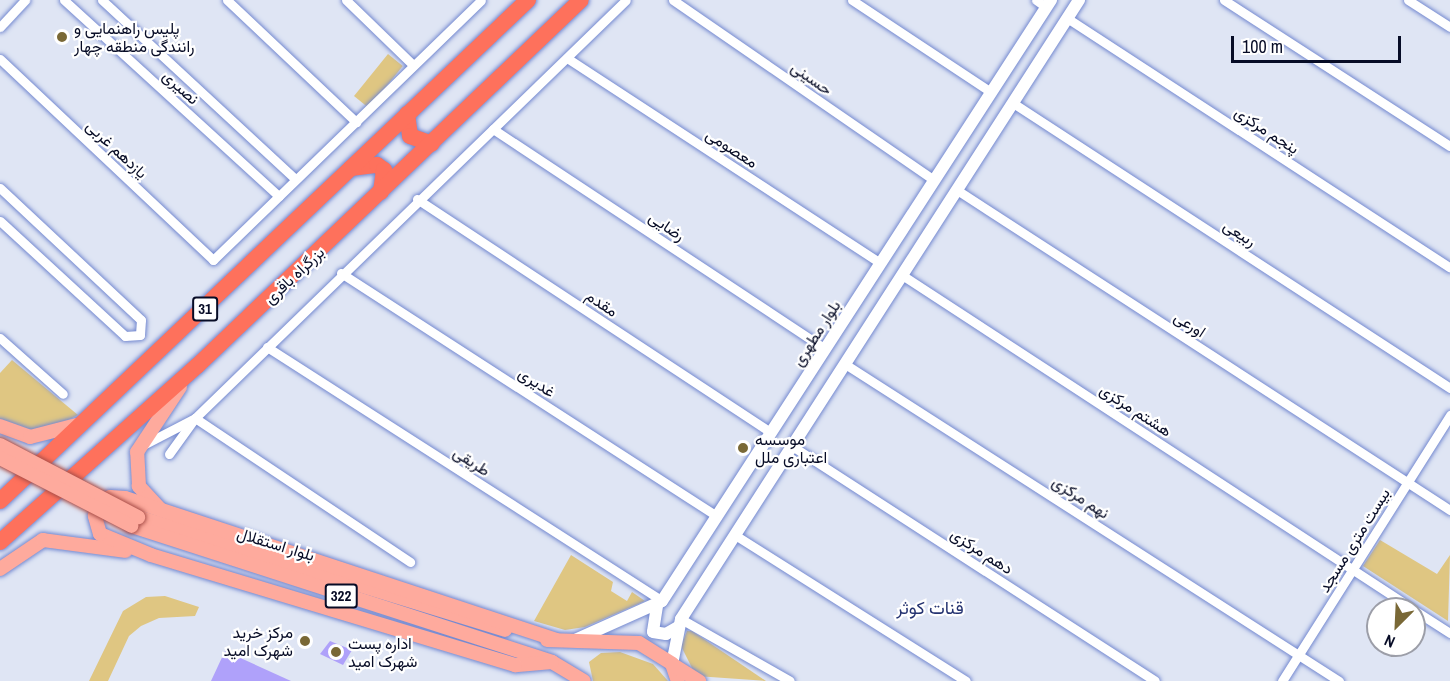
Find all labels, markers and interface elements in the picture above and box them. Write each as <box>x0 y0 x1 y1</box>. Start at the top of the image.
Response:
place label: پلیس راهنمایی و رانندگی منطقه چهار <box>74 18 194 56</box>
scale bar <box>1234 24 1404 62</box>
marker: پلیس راهنمایی و رانندگی منطقه چهار <box>55 30 69 44</box>
text: 100 m <box>1242 34 1283 59</box>
street label: حسینی <box>788 57 836 99</box>
street label: نصیری <box>159 66 203 108</box>
street label: پنجم مرکزی <box>1231 102 1303 158</box>
street label: یازدهم غربی <box>82 116 152 182</box>
street label: معصومی <box>703 124 761 172</box>
street label: رضایی <box>645 207 689 245</box>
street label: ربیعی <box>1220 215 1260 251</box>
street label: بزرگراه باقری <box>260 242 328 308</box>
street label: مقدم <box>582 285 622 321</box>
road number: 31 <box>192 297 218 321</box>
street label: بلوار مطهری <box>788 297 844 369</box>
street label: اورعی <box>1171 307 1209 341</box>
street label: غدیری <box>515 363 559 401</box>
street label: هشتم مرکزی <box>1096 380 1176 440</box>
place label: موسسه اعتباری ملل <box>755 429 827 467</box>
marker: موسسه اعتباری ملل <box>736 441 750 455</box>
street label: طریقی <box>450 442 494 480</box>
street label: نهم مرکزی <box>1049 471 1113 523</box>
street label: بیست متری مسجد <box>1314 484 1394 596</box>
street label: بلوار استقلال <box>235 523 317 565</box>
street label: دهم مرکزی <box>947 524 1017 578</box>
road number: 322 <box>324 584 358 608</box>
district label: قنات کوثر <box>896 597 964 619</box>
north arrow <box>1366 597 1426 657</box>
place label: مرکز خرید شهرک امید <box>224 622 293 660</box>
text: N <box>1381 630 1398 654</box>
place label: اداره پست شهرک امید <box>348 633 417 671</box>
marker: مرکز خرید شهرک امید <box>298 634 312 648</box>
marker: اداره پست شهرک امید <box>329 645 343 659</box>

